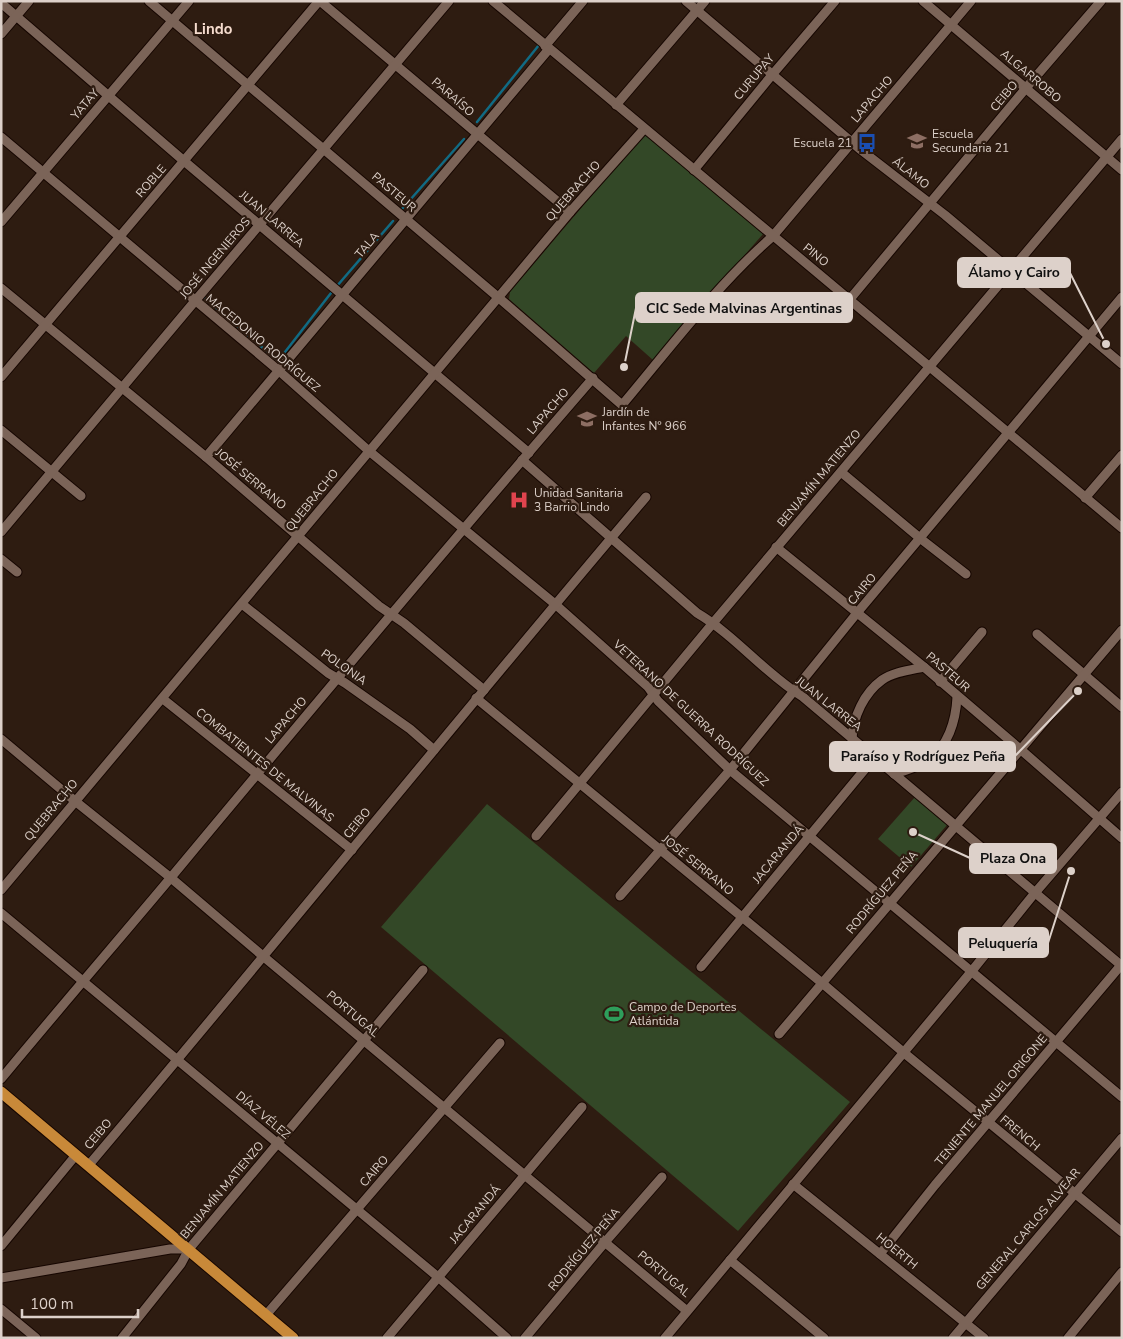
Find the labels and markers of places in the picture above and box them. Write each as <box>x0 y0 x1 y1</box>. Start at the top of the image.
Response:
place label: Escuela Secundaria 21 <box>932 126 1009 156</box>
school or university icon: Escuela Secundaria 21 <box>906 130 928 152</box>
bus stop icon: Escuela 21 <box>856 132 878 154</box>
place label: Escuela 21 <box>793 135 852 151</box>
callout: Álamo y Cairo <box>958 258 1070 287</box>
callout: CIC Sede Malvinas Argentinas <box>636 293 852 322</box>
place label: Jardín de Infantes N° 966 <box>601 404 686 434</box>
school or university icon: Jardín de Infantes N° 966 <box>576 408 598 430</box>
place label: Unidad Sanitaria 3 Barrio Lindo <box>534 485 623 515</box>
hospital icon: Unidad Sanitaria 3 Barrio Lindo <box>508 489 530 511</box>
callout: Paraíso y Rodríguez Peña <box>830 742 1015 771</box>
callout: Plaza Ona <box>970 844 1056 873</box>
callout: Peluquería <box>959 928 1048 957</box>
place label: Campo de Deportes Atlántida <box>629 999 737 1029</box>
sports icon: Campo de Deportes Atlántida <box>603 1003 625 1025</box>

